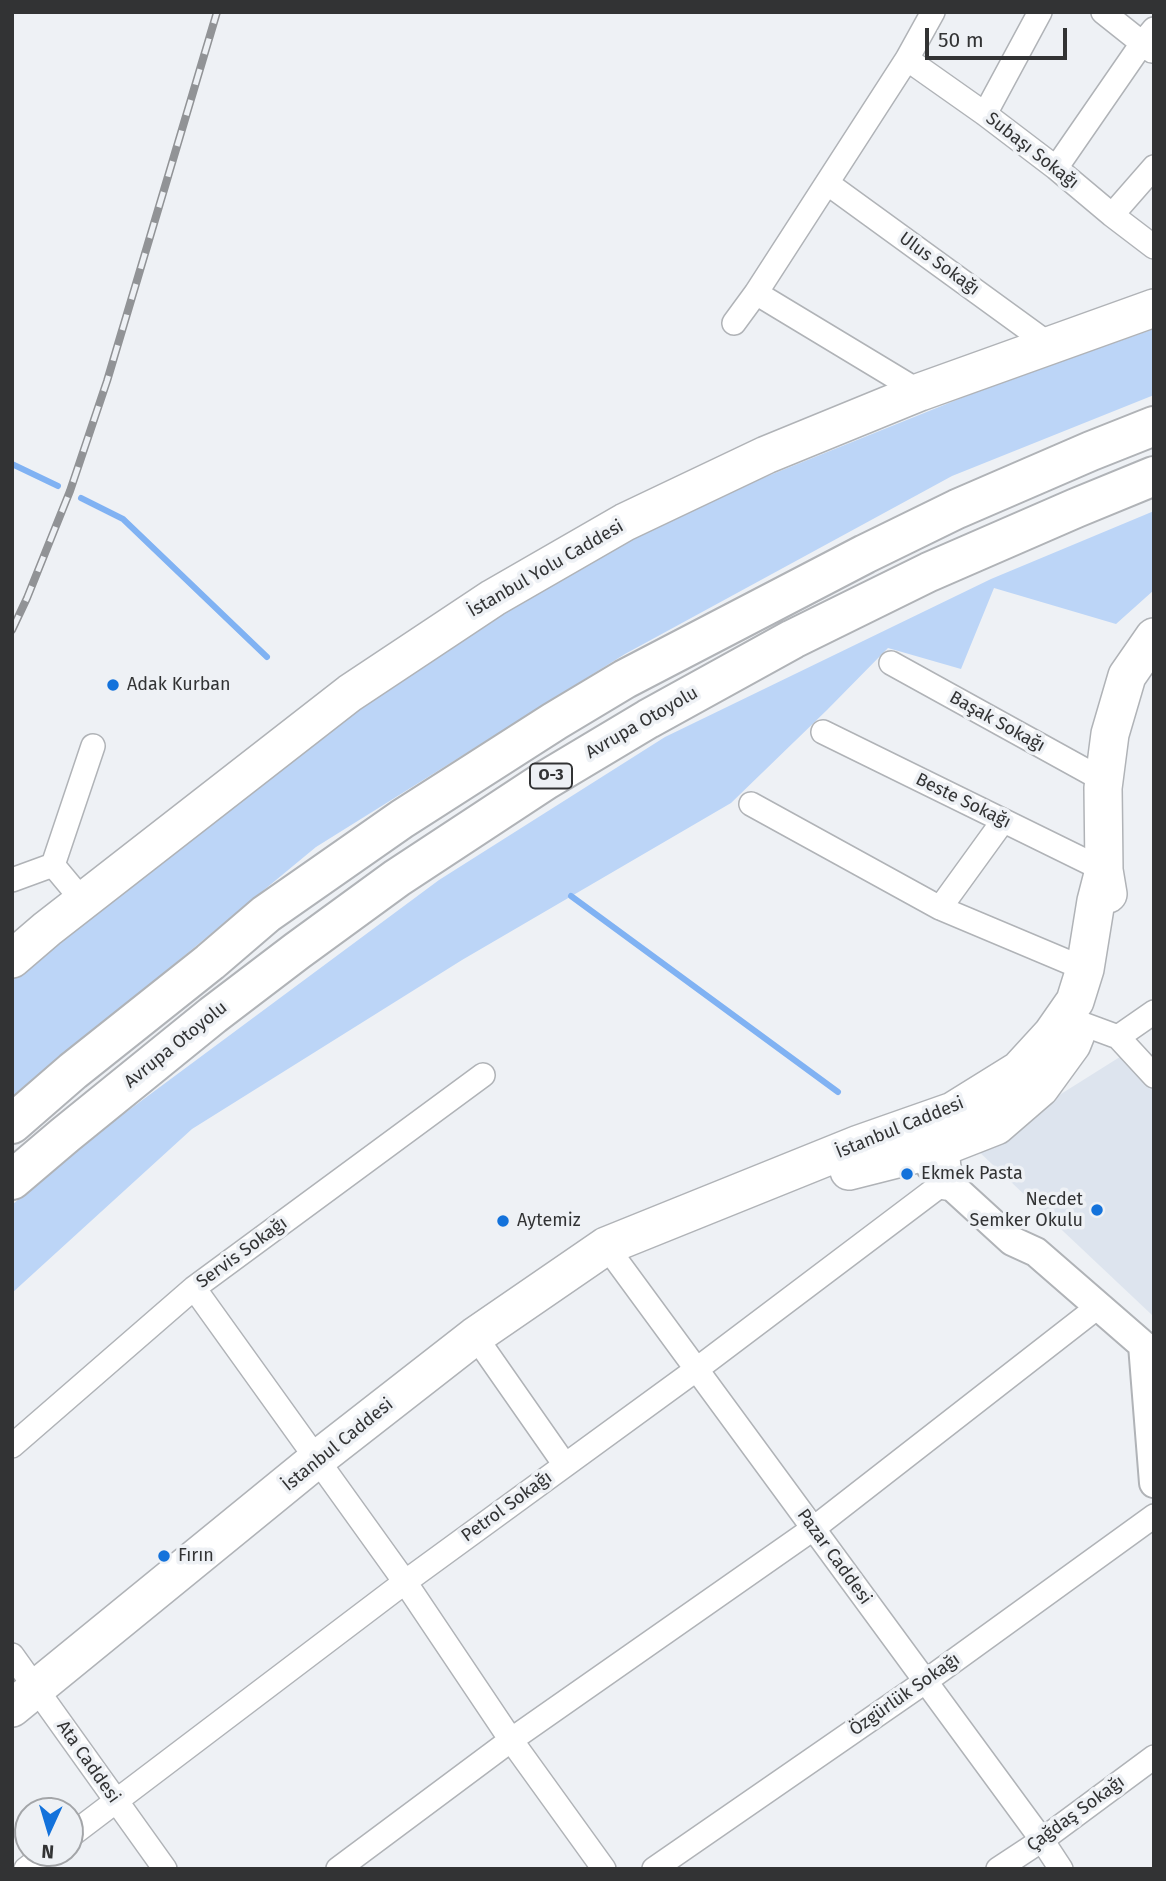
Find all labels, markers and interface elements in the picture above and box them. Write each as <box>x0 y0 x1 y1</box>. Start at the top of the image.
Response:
scale bar <box>928 14 1070 58</box>
text: 50 m <box>938 27 984 53</box>
street label: Subaşı Sokağı <box>981 108 1083 194</box>
street label: Ulus Sokağı <box>895 228 983 300</box>
street label: İstanbul Yolu Caddesi <box>464 516 628 622</box>
place label: Adak Kurban <box>127 674 231 696</box>
marker: Adak Kurban <box>105 677 121 693</box>
street label: Avrupa Otoyolu <box>582 682 702 764</box>
street label: Başak Sokağı <box>945 687 1049 757</box>
road number: O-3 <box>530 764 572 789</box>
street label: Beste Sokağı <box>912 769 1014 833</box>
street label: Avrupa Otoyolu <box>120 997 232 1093</box>
street label: İstanbul Caddesi <box>833 1092 967 1164</box>
place label: Ekmek Pasta <box>921 1163 1023 1185</box>
marker: Ekmek Pasta <box>899 1166 915 1182</box>
place label: Necdet Semker Okulu <box>970 1189 1083 1232</box>
marker: Necdet Semker Okulu <box>1089 1202 1105 1218</box>
place label: Aytemiz <box>517 1210 581 1232</box>
street label: Servis Sokağı <box>192 1213 292 1293</box>
marker: Aytemiz <box>495 1213 511 1229</box>
street label: İstanbul Caddesi <box>278 1394 398 1496</box>
street label: Petrol Sokağı <box>458 1467 556 1547</box>
street label: Pazar Caddesi <box>792 1505 876 1609</box>
place label: Fırın <box>178 1545 214 1567</box>
marker: Fırın <box>156 1548 172 1564</box>
street label: Özgürlük Sokağı <box>846 1649 964 1741</box>
street label: Ata Caddesi <box>52 1717 124 1807</box>
street label: Çağdaş Sokağı <box>1023 1771 1129 1857</box>
north arrow <box>14 1797 84 1867</box>
text: N <box>41 1840 55 1863</box>

